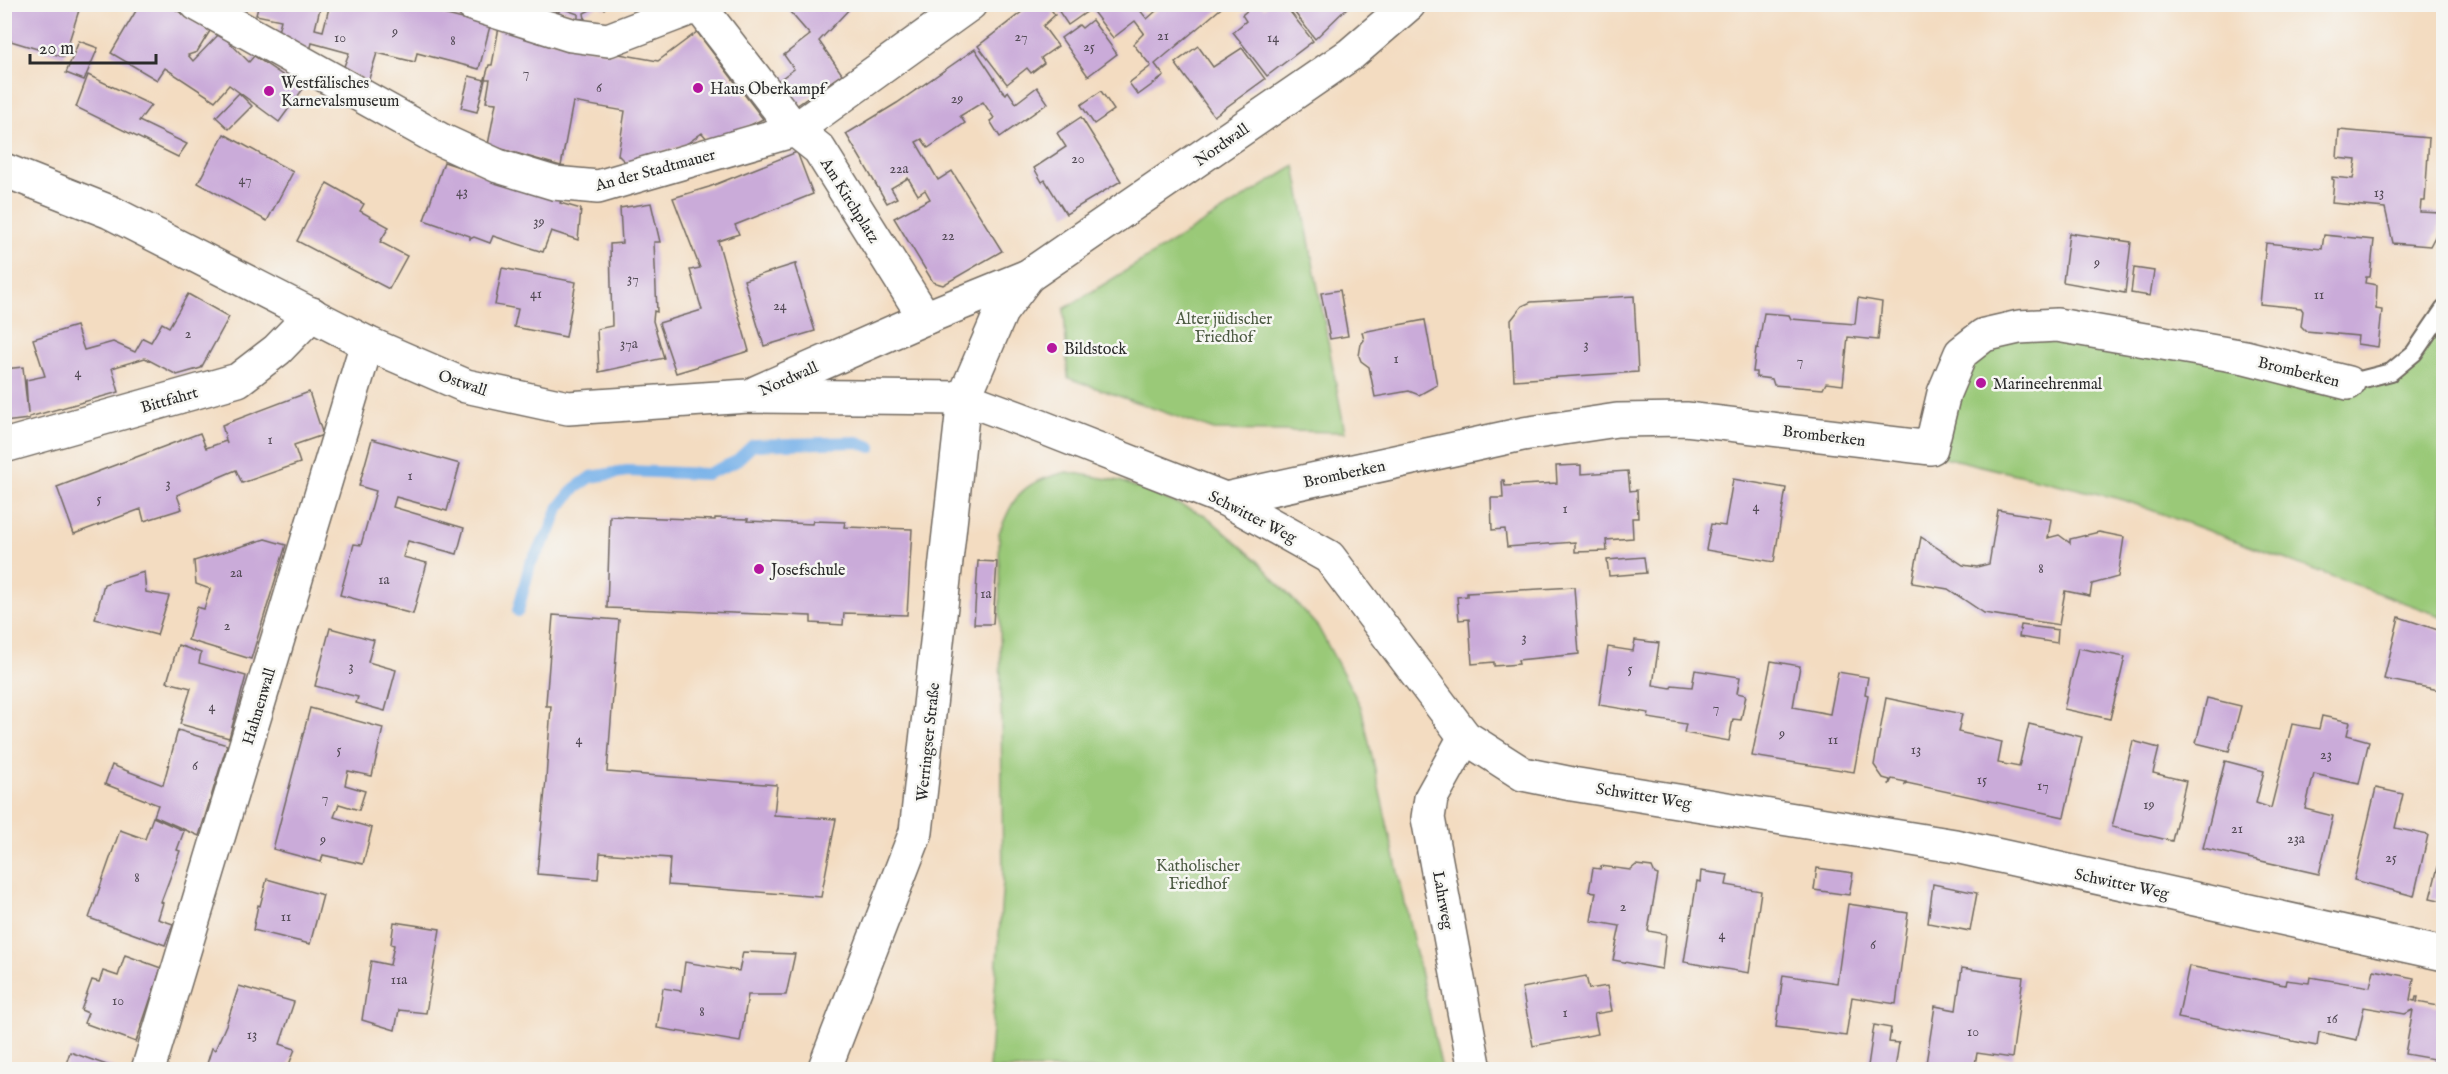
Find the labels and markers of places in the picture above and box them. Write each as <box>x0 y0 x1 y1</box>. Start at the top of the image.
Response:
place label: Westfälisches Karnevalsmuseum <box>281 74 399 112</box>
place label: Haus Oberkampf <box>710 80 828 100</box>
marker: Haus Oberkampf <box>691 81 705 95</box>
marker: Westfälisches Karnevalsmuseum <box>262 84 276 98</box>
place label: Bildstock <box>1064 340 1127 360</box>
marker: Bildstock <box>1045 341 1059 355</box>
place label: Marineehrenmal <box>1993 375 2103 395</box>
marker: Marineehrenmal <box>1974 376 1988 390</box>
place label: Josefschule <box>769 561 845 581</box>
marker: Josefschule <box>752 562 766 576</box>

